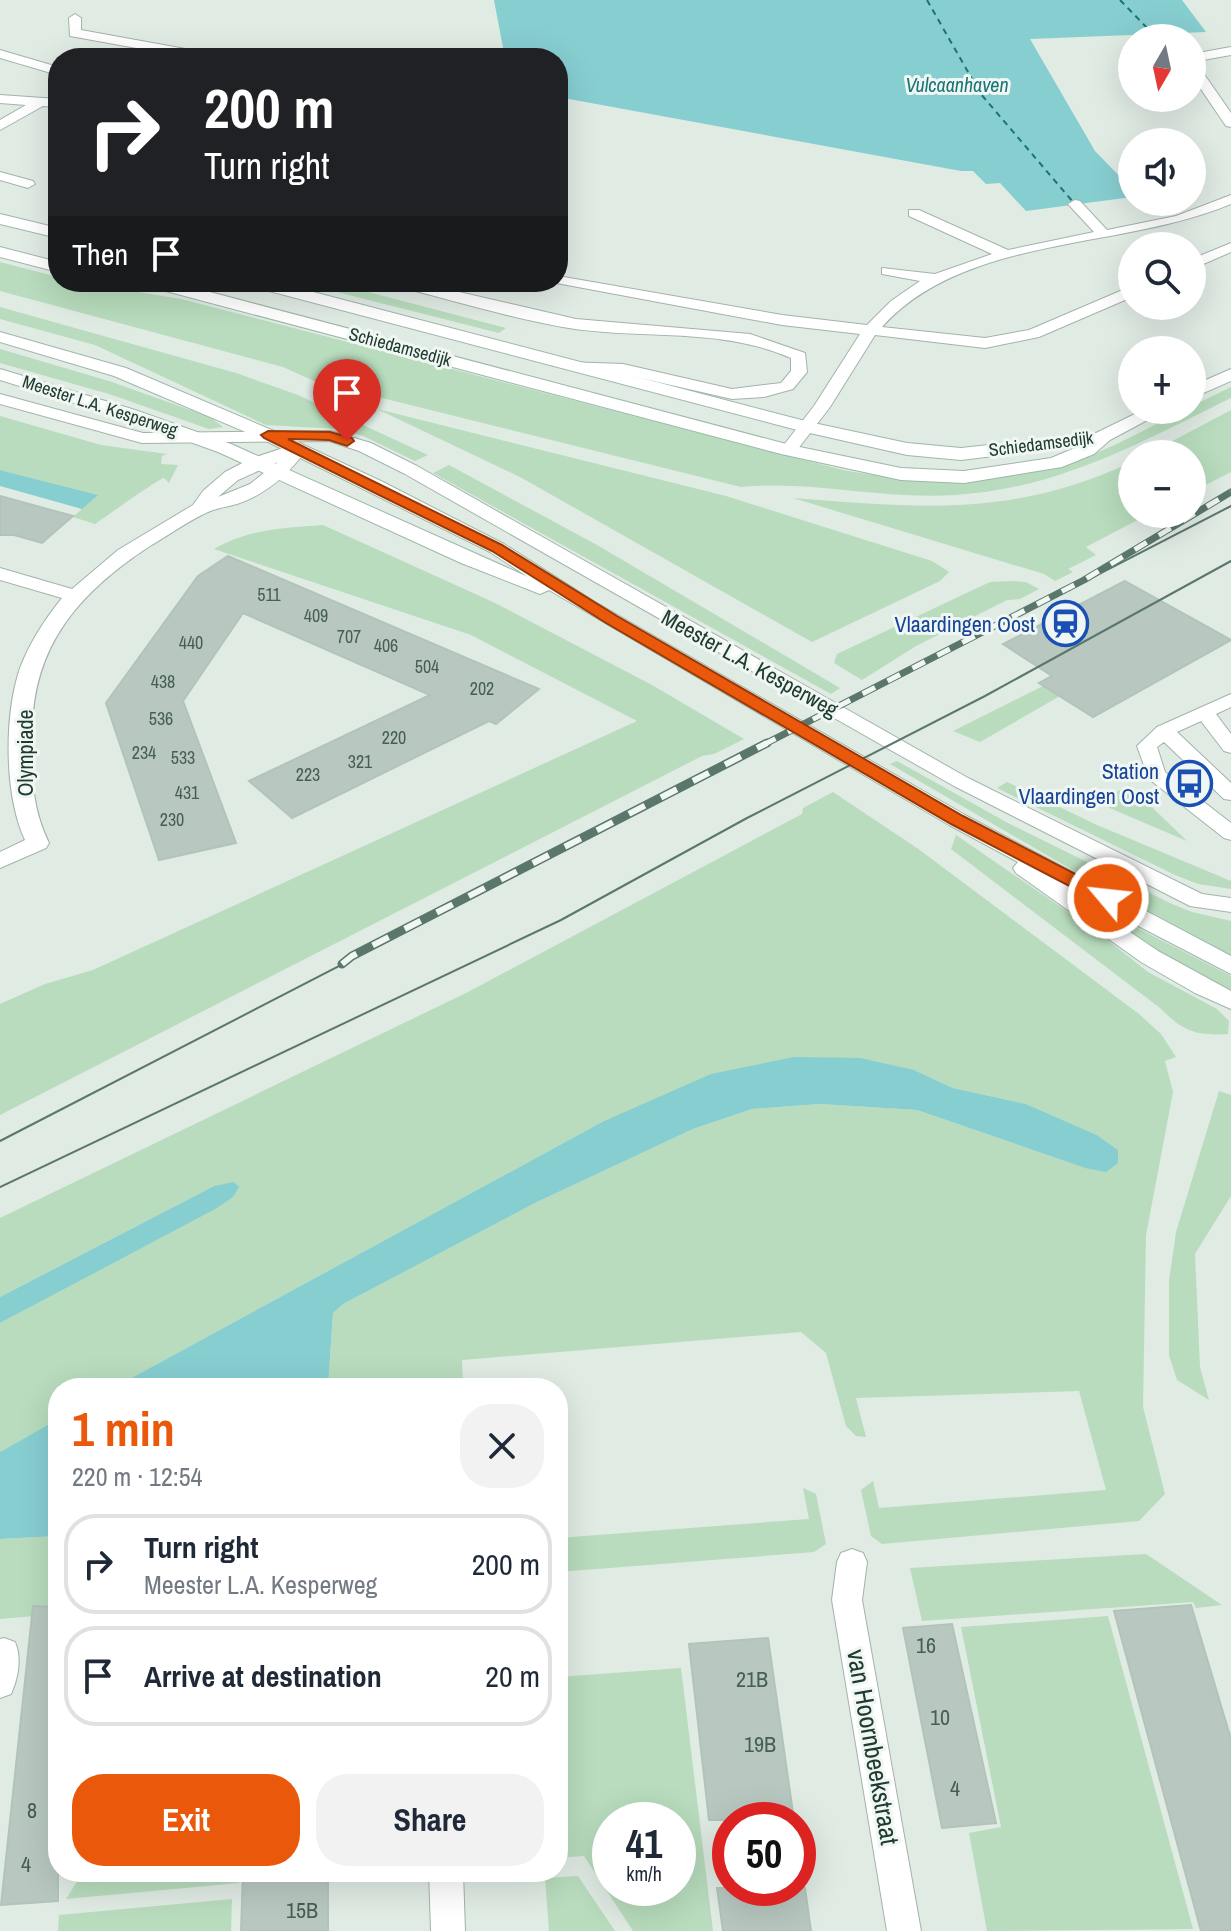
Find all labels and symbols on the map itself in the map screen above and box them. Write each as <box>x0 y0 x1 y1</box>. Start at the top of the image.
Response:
north arrow <box>1118 24 1206 112</box>
water label: Vulcaanhaven <box>905 71 1009 98</box>
street label: Schiedamsedijk <box>346 321 455 372</box>
pin <box>313 359 381 441</box>
street label: Meester L.A. Kesperweg <box>19 369 182 443</box>
street label: Schiedamsedijk <box>987 425 1095 462</box>
house number: 511 <box>257 582 282 607</box>
station icon: Vlaardingen Oost <box>1042 600 1090 648</box>
street label: Meester L.A. Kesperweg <box>656 602 844 724</box>
house number: 409 <box>304 603 328 628</box>
place label: Vlaardingen Oost <box>895 609 1035 639</box>
house number: 707 <box>337 624 361 649</box>
house number: 440 <box>179 630 203 655</box>
house number: 406 <box>374 633 398 658</box>
house number: 504 <box>415 654 439 679</box>
house number: 438 <box>151 669 175 694</box>
house number: 202 <box>470 676 494 701</box>
house number: 536 <box>149 706 173 731</box>
street label: Olympiade <box>10 709 40 797</box>
house number: 220 <box>382 725 406 750</box>
house number: 234 <box>132 740 156 765</box>
house number: 533 <box>171 745 195 770</box>
house number: 321 <box>348 749 373 774</box>
place label: Station Vlaardingen Oost <box>1019 756 1159 811</box>
bus stop icon: Station Vlaardingen Oost <box>1166 760 1214 808</box>
house number: 223 <box>296 762 320 787</box>
house number: 431 <box>175 780 200 805</box>
house number: 230 <box>160 807 184 832</box>
position arrow <box>1066 856 1150 940</box>
house number: 16 <box>916 1630 936 1660</box>
street label: van Hoornbeekstraat <box>839 1646 908 1847</box>
house number: 21B <box>736 1664 768 1694</box>
house number: 10 <box>930 1702 950 1732</box>
house number: 19B <box>744 1729 776 1759</box>
house number: 4 <box>950 1773 960 1803</box>
house number: 8 <box>27 1795 37 1825</box>
speed limit sign: 50 <box>712 1802 816 1906</box>
house number: 4 <box>21 1849 31 1879</box>
house number: 15B <box>286 1895 318 1925</box>

